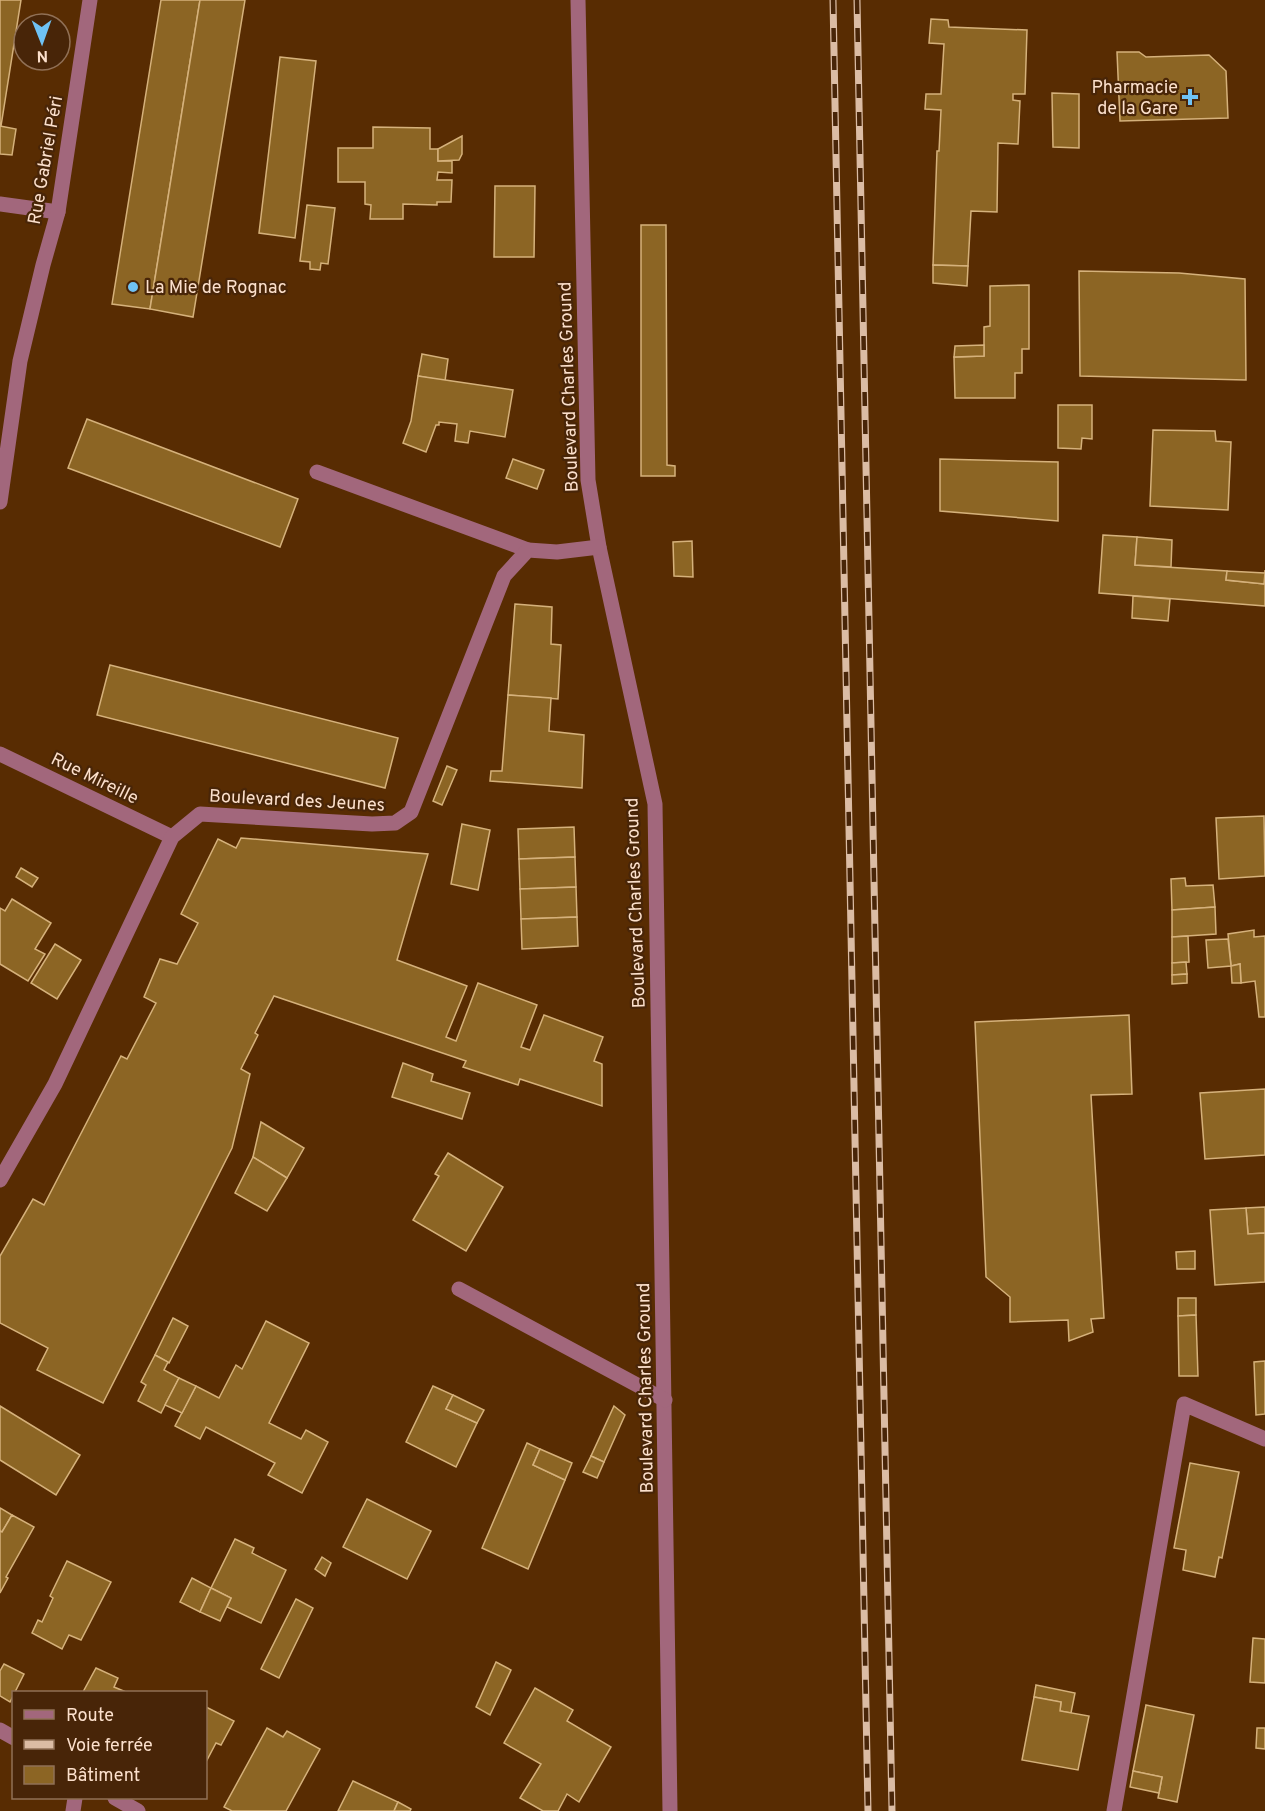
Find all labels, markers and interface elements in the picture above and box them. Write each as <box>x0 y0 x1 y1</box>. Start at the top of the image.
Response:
north arrow <box>12 12 72 72</box>
text: N <box>36 45 48 65</box>
place label: Pharmacie de la Gare <box>1091 77 1178 121</box>
marker: Pharmacie de la Gare <box>1183 90 1197 104</box>
street label: Rue Gabriel Péri <box>24 94 69 226</box>
place label: La Mie de Rognac <box>145 277 287 300</box>
marker: La Mie de Rognac <box>126 280 140 294</box>
street label: Boulevard Charles Ground <box>554 281 585 493</box>
street label: Rue Mireille <box>47 748 142 810</box>
street label: Boulevard des Jeunes <box>208 785 385 818</box>
street label: Boulevard Charles Ground <box>621 797 652 1009</box>
street label: Boulevard Charles Ground <box>633 1282 660 1494</box>
legend <box>12 1691 207 1799</box>
text: Route <box>66 1705 114 1728</box>
text: Voie ferrée <box>66 1735 153 1758</box>
text: Bâtiment <box>66 1765 140 1788</box>

